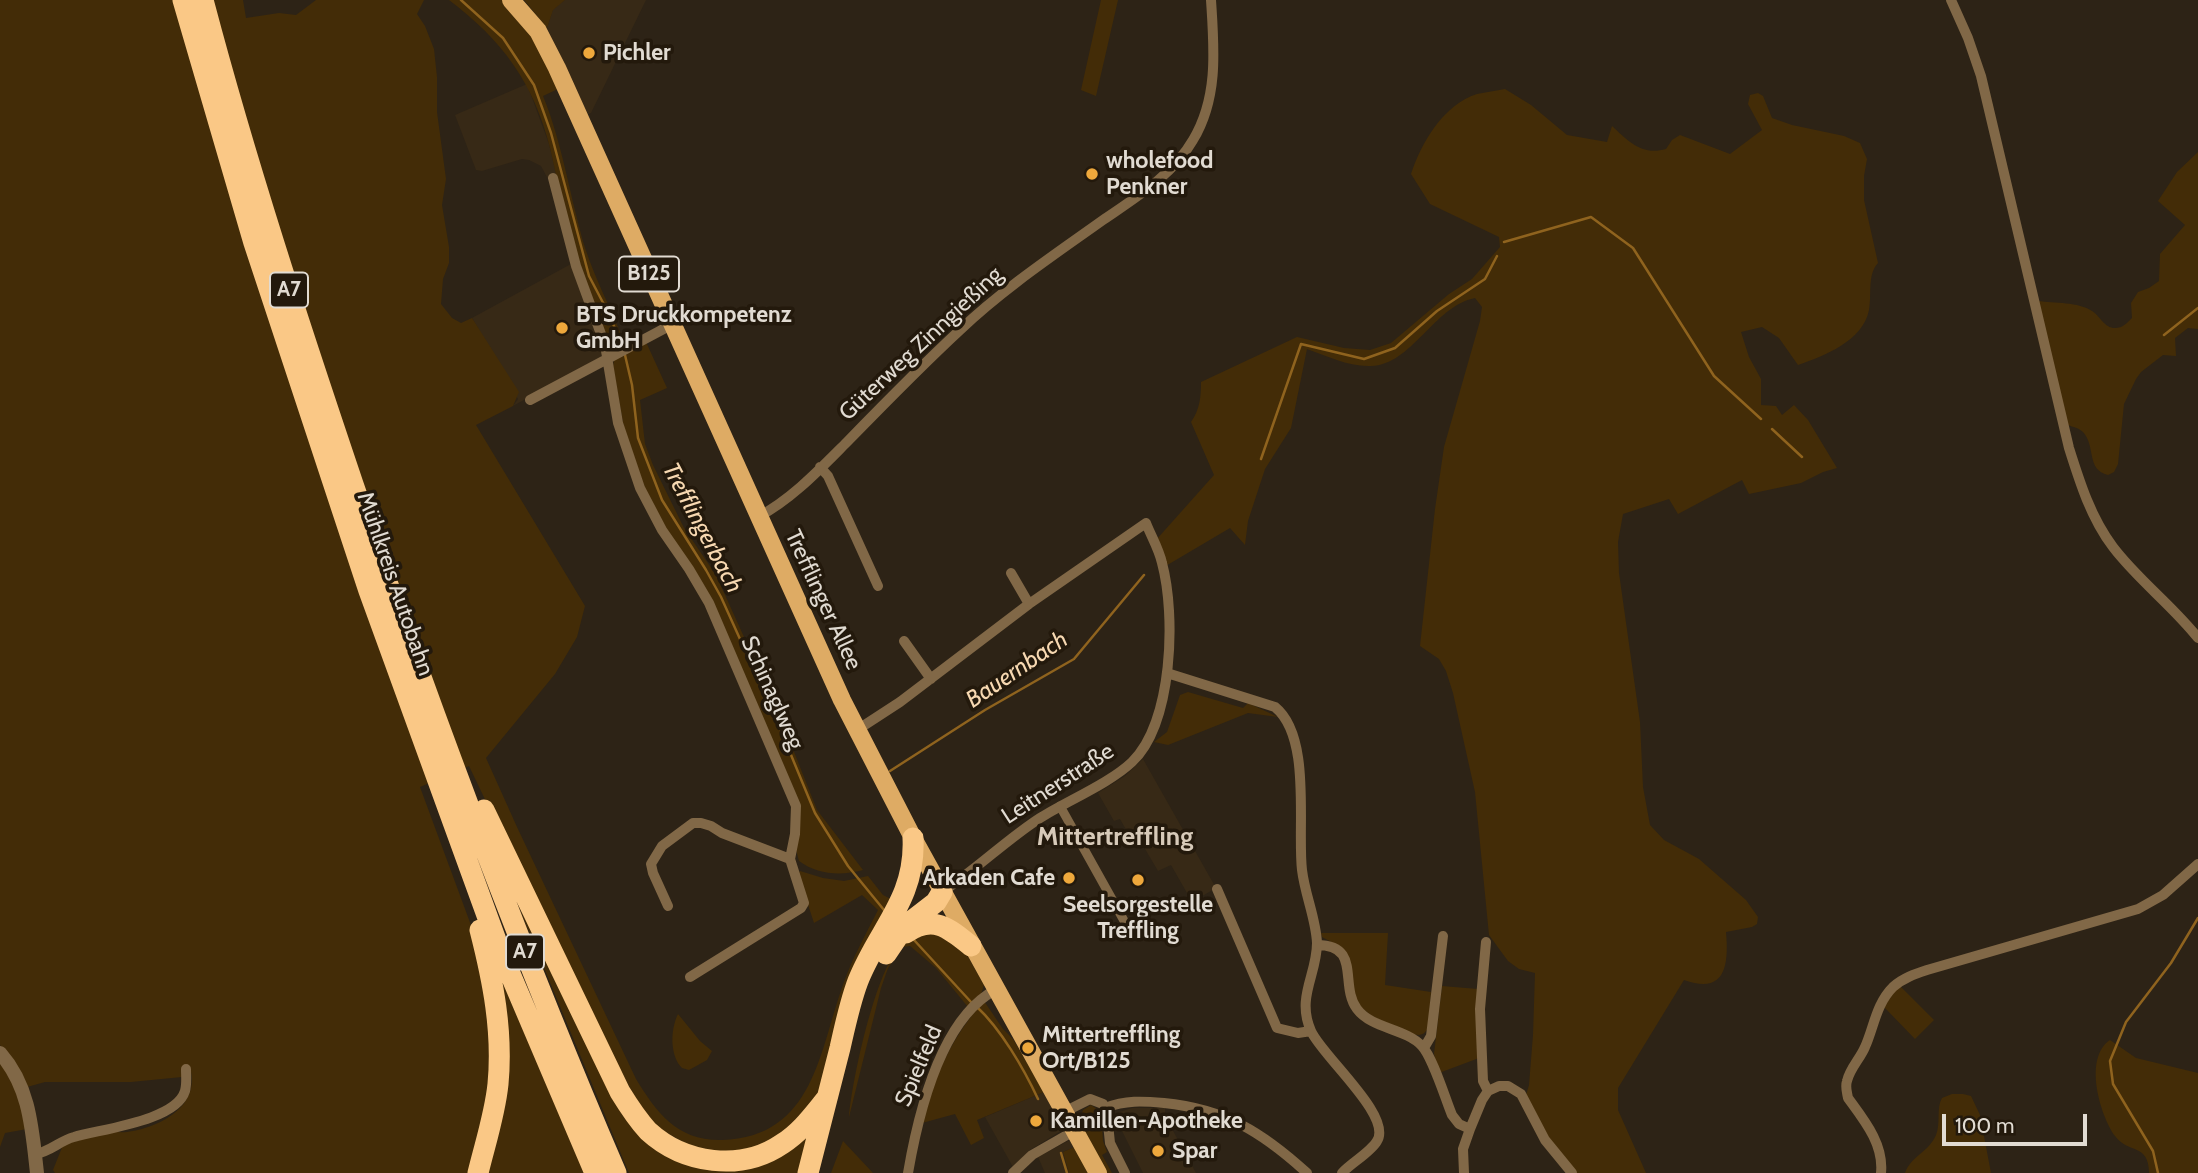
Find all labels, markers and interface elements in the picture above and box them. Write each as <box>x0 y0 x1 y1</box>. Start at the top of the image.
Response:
place label: Pichler <box>603 39 671 67</box>
marker: Pichler <box>581 45 597 61</box>
place label: wholefood Penkner <box>1106 147 1213 201</box>
marker: wholefood Penkner <box>1084 166 1100 182</box>
road number: B125 <box>619 256 679 292</box>
street label: Güterweg Zinngießing <box>834 261 1008 427</box>
road number: A7 <box>270 272 308 308</box>
place label: BTS Druckkompetenz GmbH <box>576 301 792 355</box>
marker: BTS Druckkompetenz GmbH <box>554 320 570 336</box>
water label: Trefflingerbach <box>656 458 748 598</box>
street label: Mühlkreis Autobahn <box>351 489 439 679</box>
street label: Trefflinger Allee <box>779 526 867 674</box>
water label: Bauernbach <box>961 626 1073 714</box>
street label: Schinaglweg <box>735 632 809 754</box>
street label: Leitnerstraße <box>997 738 1119 830</box>
district label: Mittertreffling <box>1037 821 1193 853</box>
place label: Arkaden Cafe <box>923 864 1055 892</box>
marker: Arkaden Cafe <box>1061 870 1077 886</box>
marker: Seelsorgestelle Treffling <box>1130 872 1146 888</box>
place label: Seelsorgestelle Treffling <box>1063 891 1213 945</box>
road number: A7 <box>506 934 544 970</box>
street label: Spielfeld <box>890 1021 948 1111</box>
place label: Mittertreffling Ort/B125 <box>1042 1021 1180 1075</box>
marker: Mittertreffling Ort/B125 <box>1020 1040 1036 1056</box>
scale bar <box>1946 1100 2091 1144</box>
place label: Kamillen-Apotheke <box>1050 1107 1243 1135</box>
marker: Kamillen-Apotheke <box>1028 1113 1044 1129</box>
text: 100 m <box>1955 1113 2014 1138</box>
place label: Spar <box>1172 1137 1217 1165</box>
marker: Spar <box>1150 1143 1166 1159</box>

